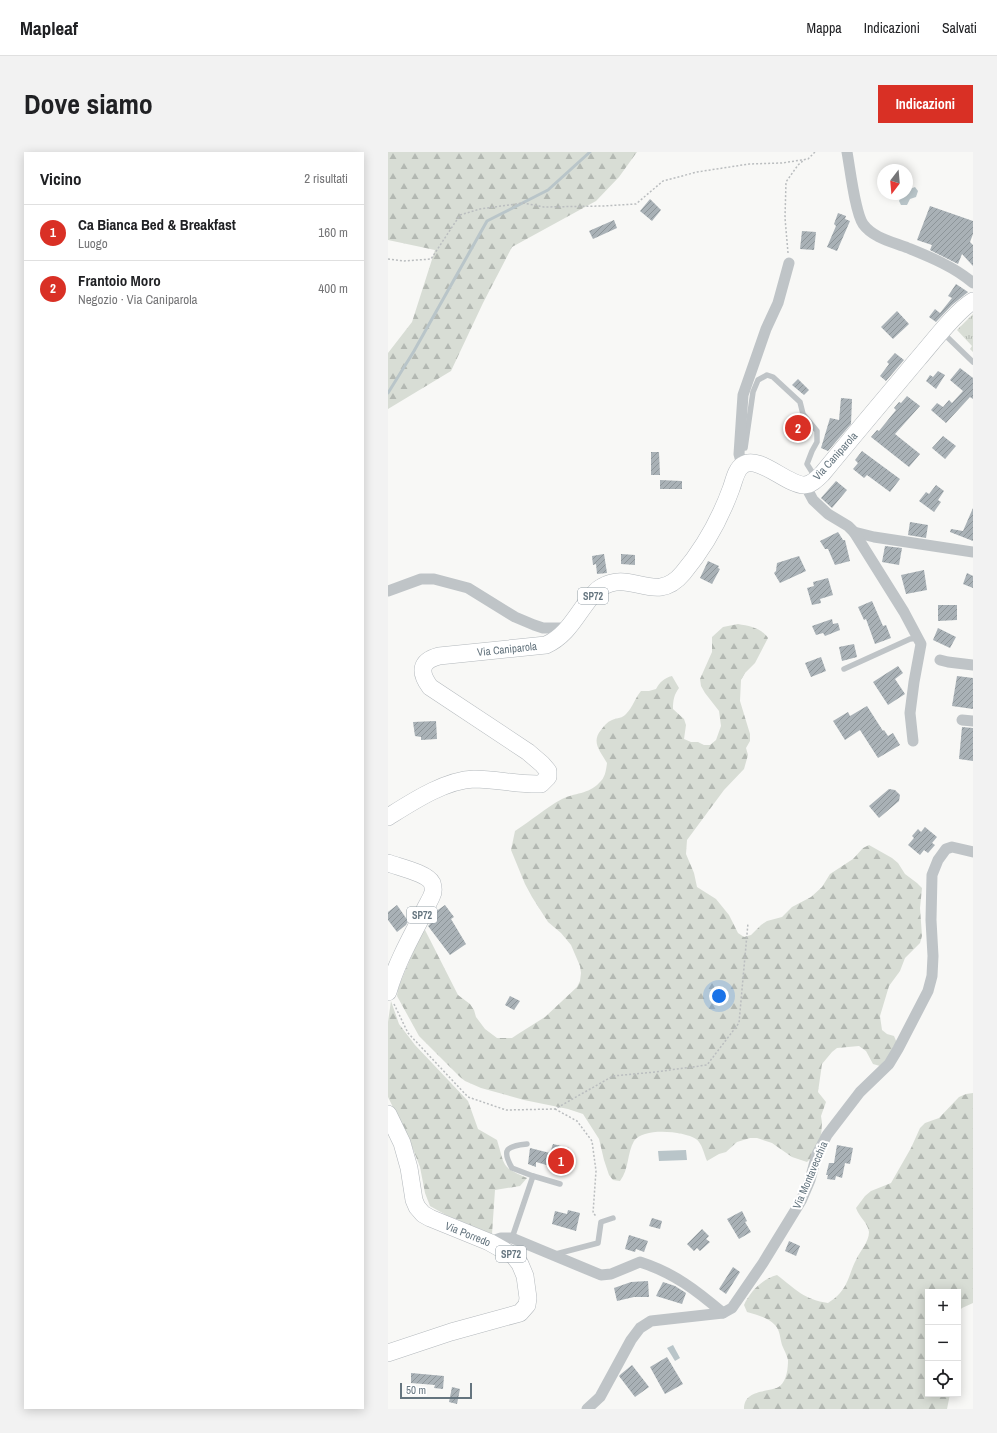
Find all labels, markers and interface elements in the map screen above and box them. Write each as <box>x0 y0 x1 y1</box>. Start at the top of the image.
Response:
text: Mapleaf <box>20 15 78 41</box>
text: Mappa <box>807 19 842 37</box>
text: Indicazioni <box>864 19 920 37</box>
text: Salvati <box>942 19 977 37</box>
text: Dove siamo <box>24 85 153 123</box>
button: Indicazioni <box>878 85 973 123</box>
north arrow <box>877 164 913 200</box>
text: Vicino <box>40 167 82 190</box>
text: 2 risultati <box>304 170 348 187</box>
text: Ca Bianca Bed & Breakfast <box>78 214 236 235</box>
text: 1 <box>50 224 56 241</box>
text: 160 m <box>318 224 348 241</box>
text: Luogo <box>78 235 108 252</box>
text: Frantoio Moro <box>78 270 161 291</box>
text: 2 <box>50 280 56 297</box>
text: 400 m <box>318 280 348 297</box>
text: Negozio · Via Caniparola <box>78 291 198 308</box>
pin: 2 <box>785 413 811 443</box>
street label: Via Caniparola <box>810 429 860 483</box>
road number: SP72 <box>578 588 608 604</box>
street label: Via Caniparola <box>476 639 538 659</box>
road number: SP72 <box>407 907 437 923</box>
your location <box>709 986 729 1006</box>
street label: Via Montavecchia <box>789 1139 831 1211</box>
pin: 1 <box>548 1146 574 1176</box>
street label: Via Porredo <box>443 1219 493 1249</box>
road number: SP72 <box>496 1246 526 1262</box>
map controls <box>925 1289 961 1397</box>
button: + <box>925 1289 961 1325</box>
button: − <box>925 1325 961 1361</box>
button: locate <box>925 1361 961 1397</box>
scale bar <box>400 1381 472 1400</box>
text: 50 m <box>406 1383 426 1397</box>

